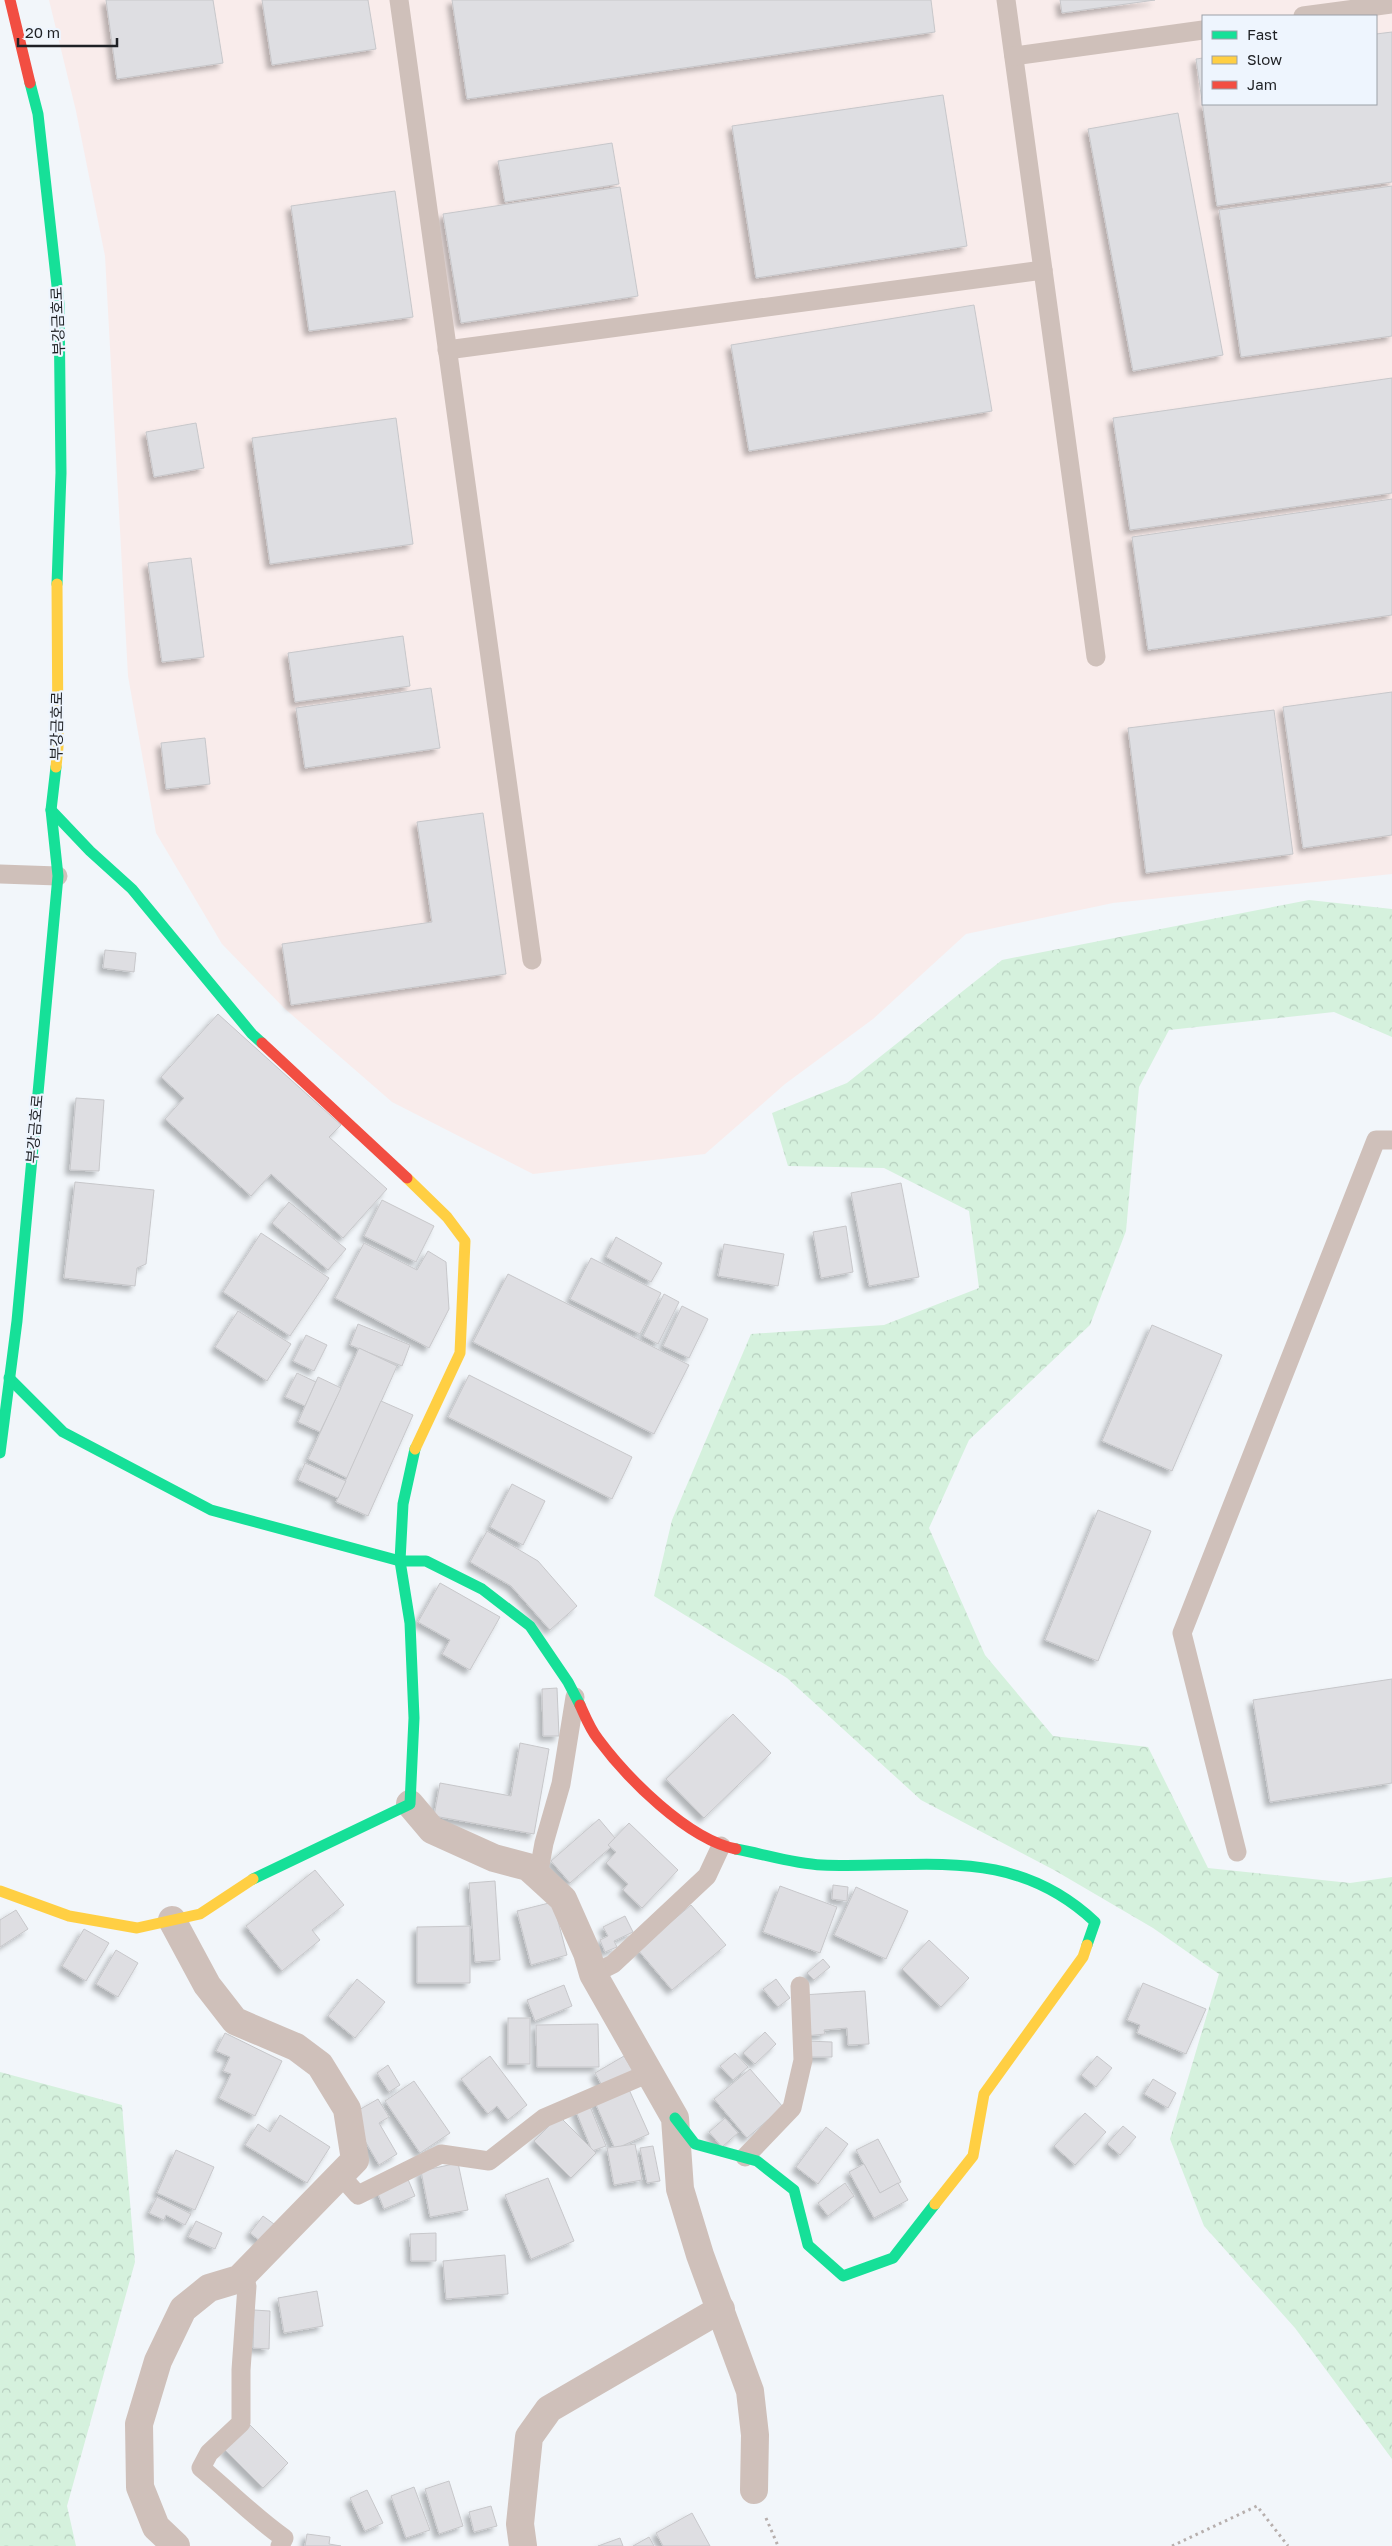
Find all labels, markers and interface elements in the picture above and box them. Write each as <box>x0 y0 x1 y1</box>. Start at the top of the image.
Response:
scale bar <box>18 15 116 47</box>
legend <box>1202 15 1377 105</box>
text: 20 m <box>25 23 60 41</box>
text: Fast <box>1247 25 1278 43</box>
text: Slow <box>1247 50 1282 68</box>
text: Jam <box>1247 75 1277 93</box>
street label: 부강금호로 <box>47 286 67 356</box>
street label: 부강금호로 <box>46 691 66 761</box>
street label: 부강금호로 <box>22 1094 46 1164</box>

